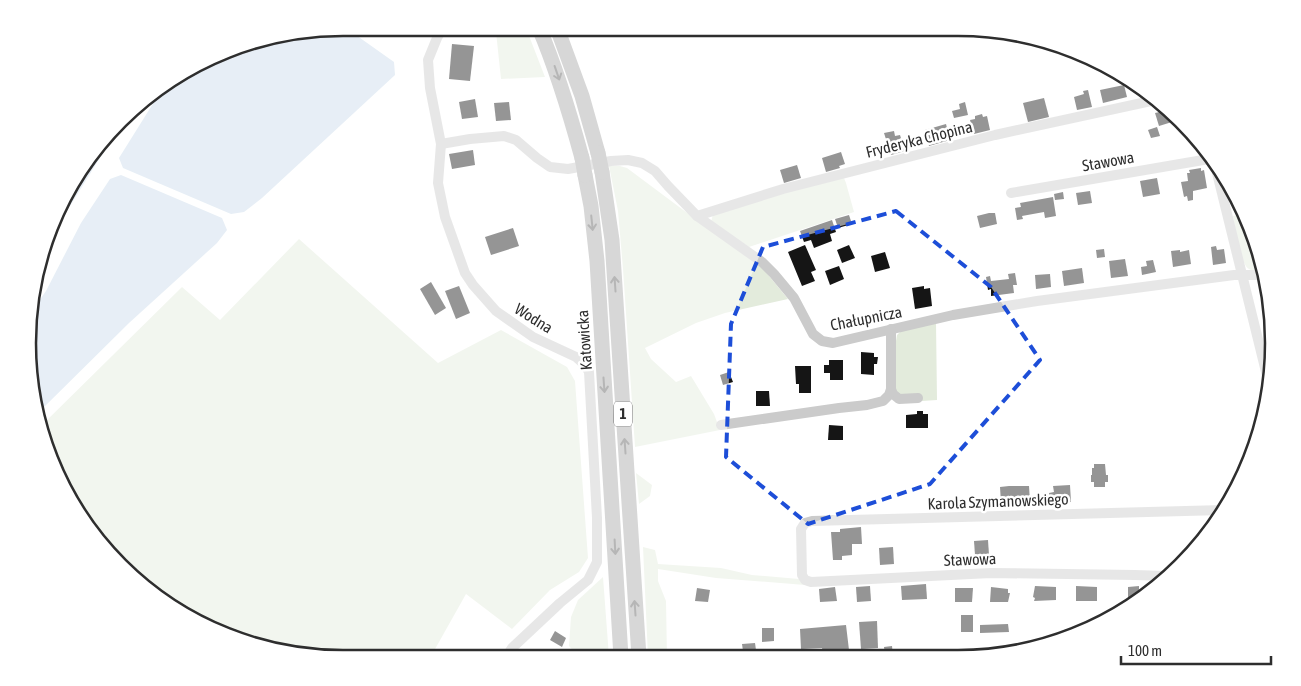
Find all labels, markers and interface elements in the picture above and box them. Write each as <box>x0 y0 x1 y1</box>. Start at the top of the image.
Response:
one-way arrow <box>552 65 562 81</box>
street label: Fryderyka Chopina <box>864 117 974 162</box>
street label: Stawowa <box>1081 148 1135 174</box>
one-way arrow <box>588 215 597 231</box>
one-way arrow <box>611 276 620 292</box>
street label: Wodna <box>512 299 556 337</box>
street label: Chałupnicza <box>829 302 903 335</box>
street label: Katowicka <box>573 309 595 371</box>
one-way arrow <box>600 377 609 393</box>
road number: 1 <box>614 402 632 426</box>
one-way arrow <box>620 438 629 454</box>
street label: Karola Szymanowskiego <box>927 490 1069 513</box>
one-way arrow <box>610 539 619 555</box>
street label: Stawowa <box>944 549 996 569</box>
one-way arrow <box>631 600 640 616</box>
scale bar <box>1121 634 1271 666</box>
text: 100 m <box>1128 642 1162 659</box>

